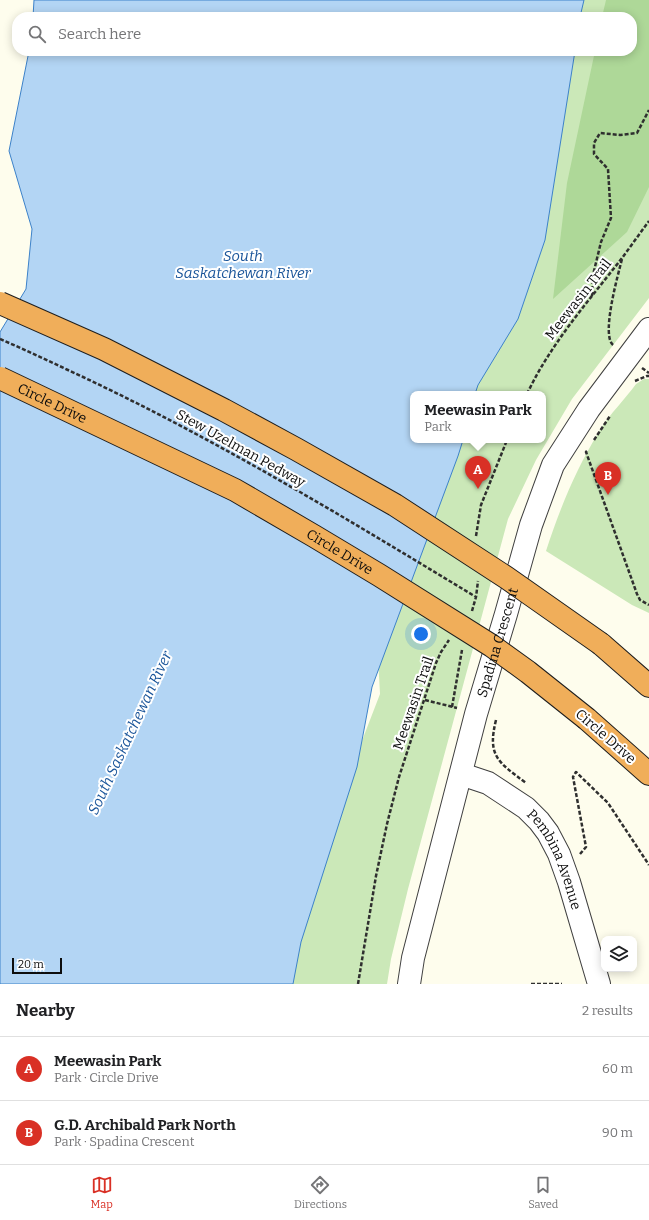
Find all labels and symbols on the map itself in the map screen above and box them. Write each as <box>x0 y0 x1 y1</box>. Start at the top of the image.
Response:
water label: South Saskatchewan River <box>175 247 312 282</box>
street label: Meewasin Trail <box>542 256 615 343</box>
street label: Circle Drive <box>15 380 90 427</box>
street label: Stew Uzelman Pedway <box>173 406 309 491</box>
pin: A <box>465 456 491 489</box>
pin: B <box>595 462 621 495</box>
street label: Circle Drive <box>303 526 376 579</box>
street label: Spadina Crescent <box>474 586 522 699</box>
your location <box>411 624 431 644</box>
water label: South Saskatchewan River <box>84 648 176 818</box>
street label: Meewasin Trail <box>390 654 437 752</box>
street label: Circle Drive <box>572 705 639 767</box>
street label: Pembina Avenue <box>523 806 585 912</box>
scale bar <box>12 956 62 975</box>

